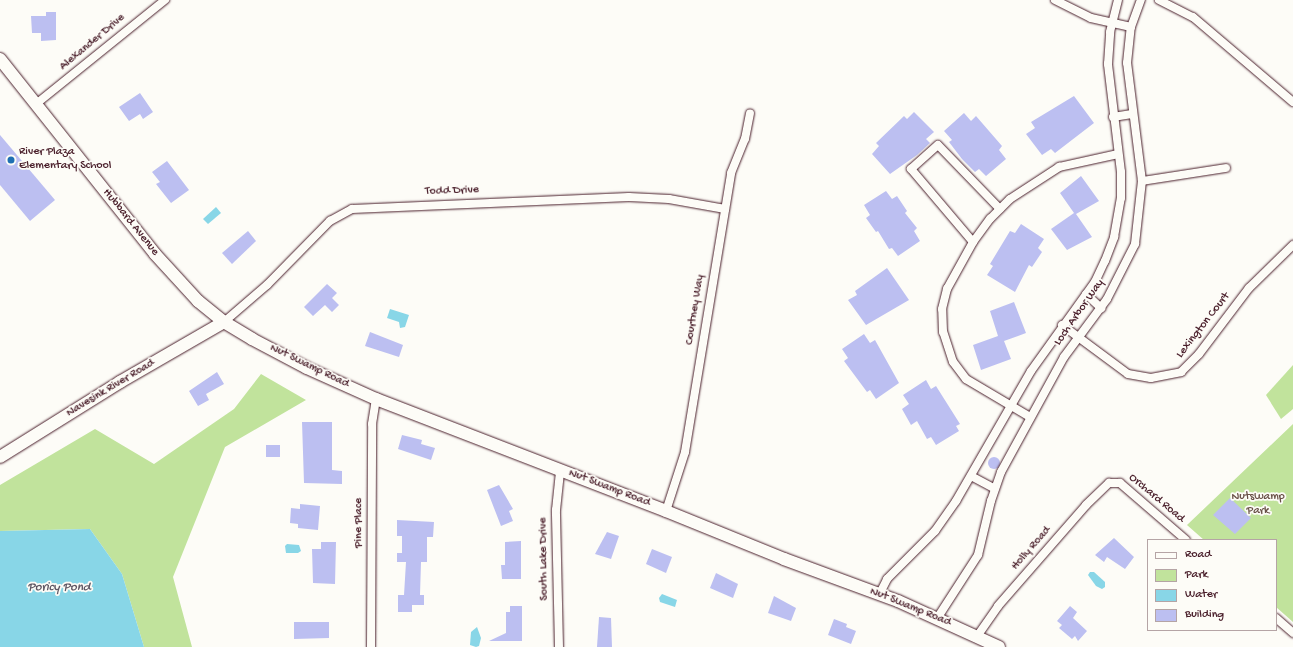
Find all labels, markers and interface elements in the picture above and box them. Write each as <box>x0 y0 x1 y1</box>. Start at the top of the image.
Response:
street label: Alexander Drive <box>57 11 129 75</box>
place label: River Plaza Elementary School <box>19 146 111 174</box>
marker: River Plaza Elementary School <box>6 155 16 165</box>
street label: Todd Drive <box>425 184 479 200</box>
street label: Hubbard Avenue <box>99 187 161 259</box>
street label: Courtney Way <box>683 274 709 346</box>
street label: Loch Arbor Way <box>1052 277 1108 349</box>
street label: Lexington Court <box>1174 290 1234 362</box>
street label: Nut Swamp Road <box>267 342 351 392</box>
street label: Navesink River Road <box>64 357 158 421</box>
street label: Nut Swamp Road <box>566 467 652 511</box>
street label: Orchard Road <box>1125 471 1187 527</box>
park label: Nutswamp Park <box>1231 491 1285 519</box>
street label: Pine Place <box>353 498 367 548</box>
street label: South Lake Drive <box>537 517 553 601</box>
street label: Holly Road <box>1009 524 1055 574</box>
legend <box>1147 539 1277 631</box>
text: Road <box>1185 548 1211 562</box>
text: Park <box>1185 568 1208 582</box>
water label: Poricy Pond <box>28 580 90 596</box>
street label: Nut Swamp Road <box>867 585 953 631</box>
text: Water <box>1185 588 1217 602</box>
text: Building <box>1185 608 1224 622</box>

